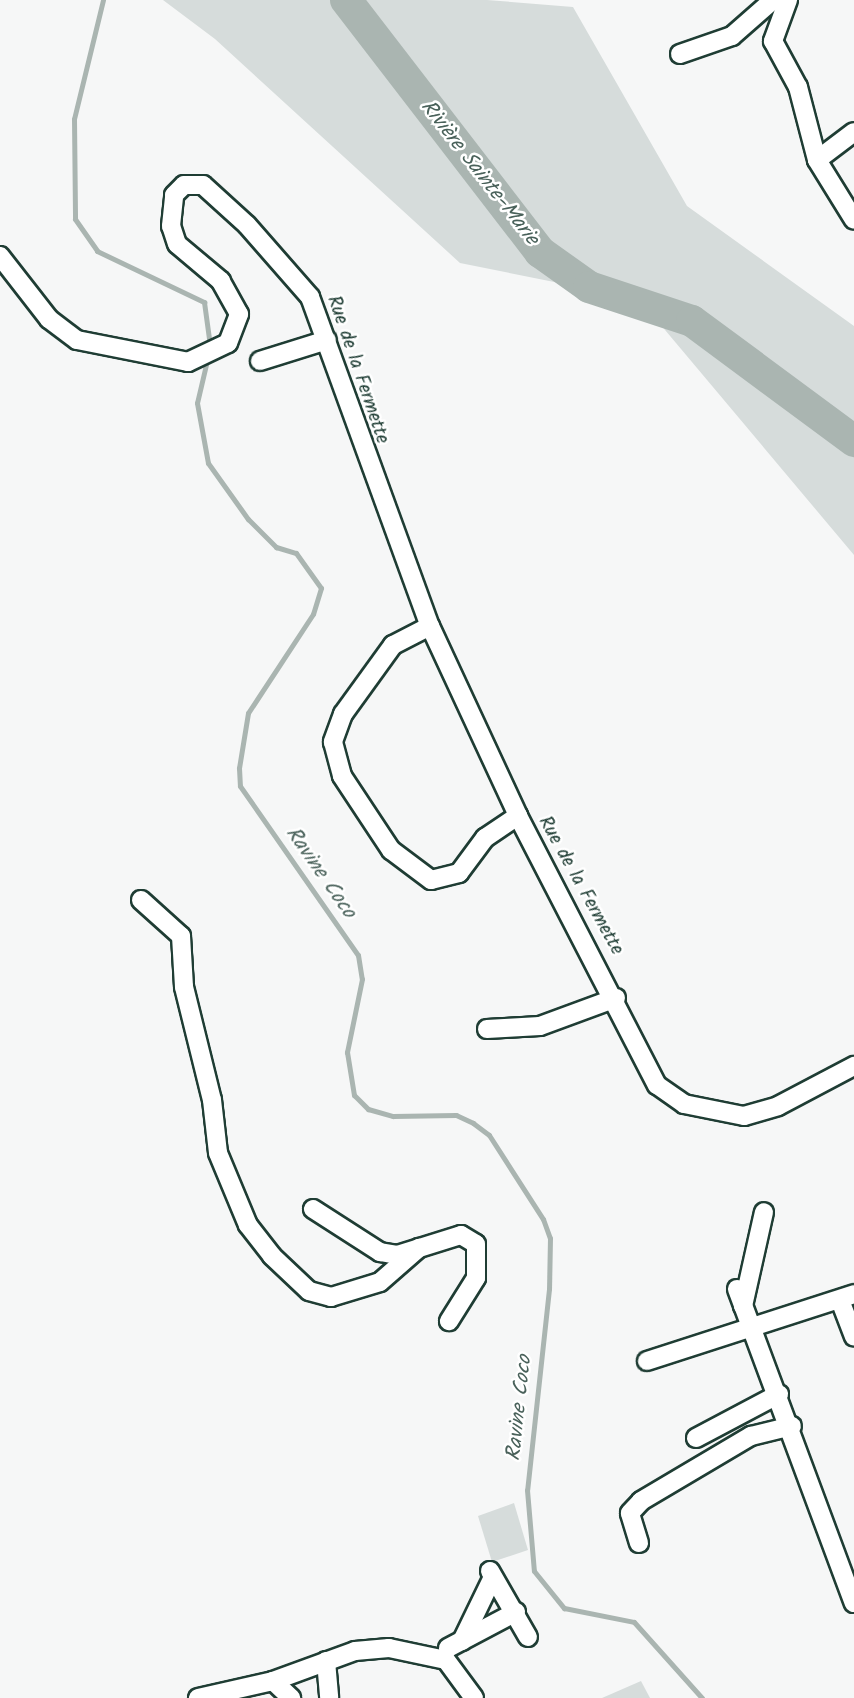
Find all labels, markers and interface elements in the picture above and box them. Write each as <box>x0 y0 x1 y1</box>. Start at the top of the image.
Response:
water label: Rivière Sainte-Marie <box>414 95 544 251</box>
street label: Rue de la Fermette <box>321 293 393 447</box>
street label: Rue de la Fermette <box>532 813 628 959</box>
water label: Ravine Coco <box>279 822 361 924</box>
water label: Ravine Coco <box>502 1354 538 1462</box>

